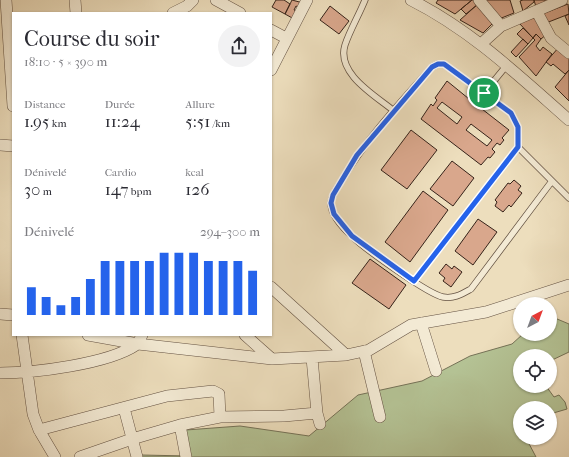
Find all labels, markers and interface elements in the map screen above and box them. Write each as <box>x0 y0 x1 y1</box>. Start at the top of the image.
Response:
button: share <box>218 25 260 67</box>
text: Course du soir <box>24 26 159 52</box>
text: 18:10 · 5 × 390 m <box>24 54 107 69</box>
pin <box>467 76 501 110</box>
icon: arrive <box>473 82 495 104</box>
text: Distance <box>24 98 65 111</box>
text: Durée <box>105 98 135 111</box>
text: Allure <box>185 98 215 111</box>
text: 1.95 <box>24 111 49 131</box>
text: 11:24 <box>105 111 140 131</box>
text: 5:51 <box>185 111 210 131</box>
text: km <box>49 117 67 130</box>
text: /km <box>210 117 230 130</box>
text: Dénivelé <box>24 166 66 179</box>
text: Cardio <box>105 166 136 179</box>
text: kcal <box>185 166 204 179</box>
text: 30 <box>24 179 40 199</box>
text: 147 <box>105 179 128 199</box>
text: 126 <box>185 179 209 199</box>
text: m <box>40 185 52 198</box>
text: bpm <box>128 185 152 198</box>
text: Dénivelé <box>24 224 74 239</box>
text: 294–300 m <box>200 224 260 239</box>
north arrow <box>513 297 557 341</box>
map controls <box>513 297 557 445</box>
button: locate <box>513 349 557 393</box>
button: layers <box>513 401 557 445</box>

